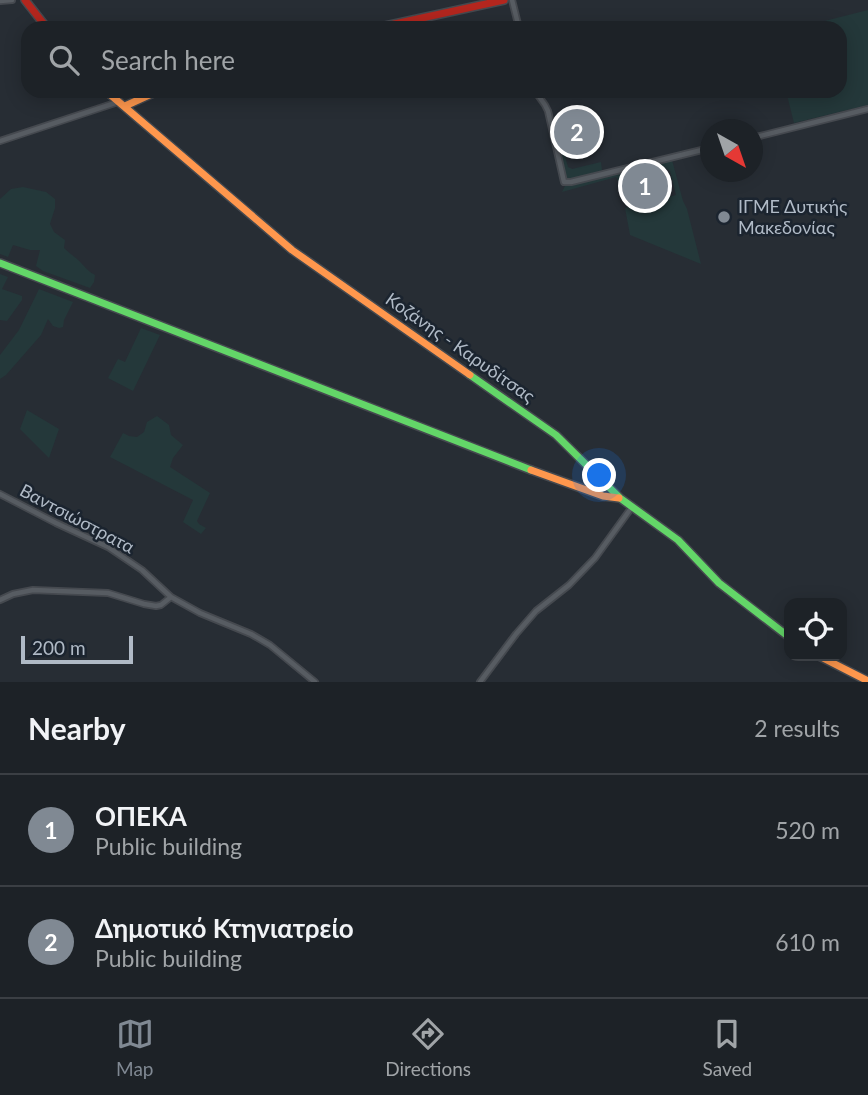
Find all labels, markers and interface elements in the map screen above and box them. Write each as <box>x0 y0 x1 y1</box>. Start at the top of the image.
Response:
search box <box>21 21 847 98</box>
icon: search <box>45 41 83 79</box>
text: Search here <box>101 44 235 76</box>
pin: 2 <box>554 106 600 158</box>
north arrow <box>700 119 763 182</box>
pin: 1 <box>622 160 668 212</box>
place label: ΙΓΜΕ Δυτικής Μακεδονίας <box>738 195 848 238</box>
marker: ΙΓΜΕ Δυτικής Μακεδονίας <box>716 209 732 225</box>
street label: Κοζάνης - Καρυδίτσας <box>382 287 540 407</box>
your location <box>582 458 616 492</box>
street label: Βαντσιώστρατα <box>16 479 139 558</box>
map controls <box>784 598 847 661</box>
button: locate <box>784 598 847 661</box>
scale bar <box>21 633 133 665</box>
text: 200 m <box>32 636 86 659</box>
text: Nearby <box>28 710 126 746</box>
text: 2 results <box>754 714 840 742</box>
text: ΟΠΕΚΑ <box>95 800 187 832</box>
text: 1 <box>44 816 58 844</box>
text: 520 m <box>775 816 840 844</box>
text: Public building <box>95 832 242 860</box>
text: Δημοτικό Κτηνιατρείο <box>95 912 354 944</box>
text: 2 <box>44 928 58 956</box>
text: 610 m <box>775 928 840 956</box>
text: Public building <box>95 944 242 972</box>
tab: Map <box>116 1015 154 1080</box>
tab: Directions <box>385 1015 471 1080</box>
tab: Saved <box>703 1015 752 1080</box>

